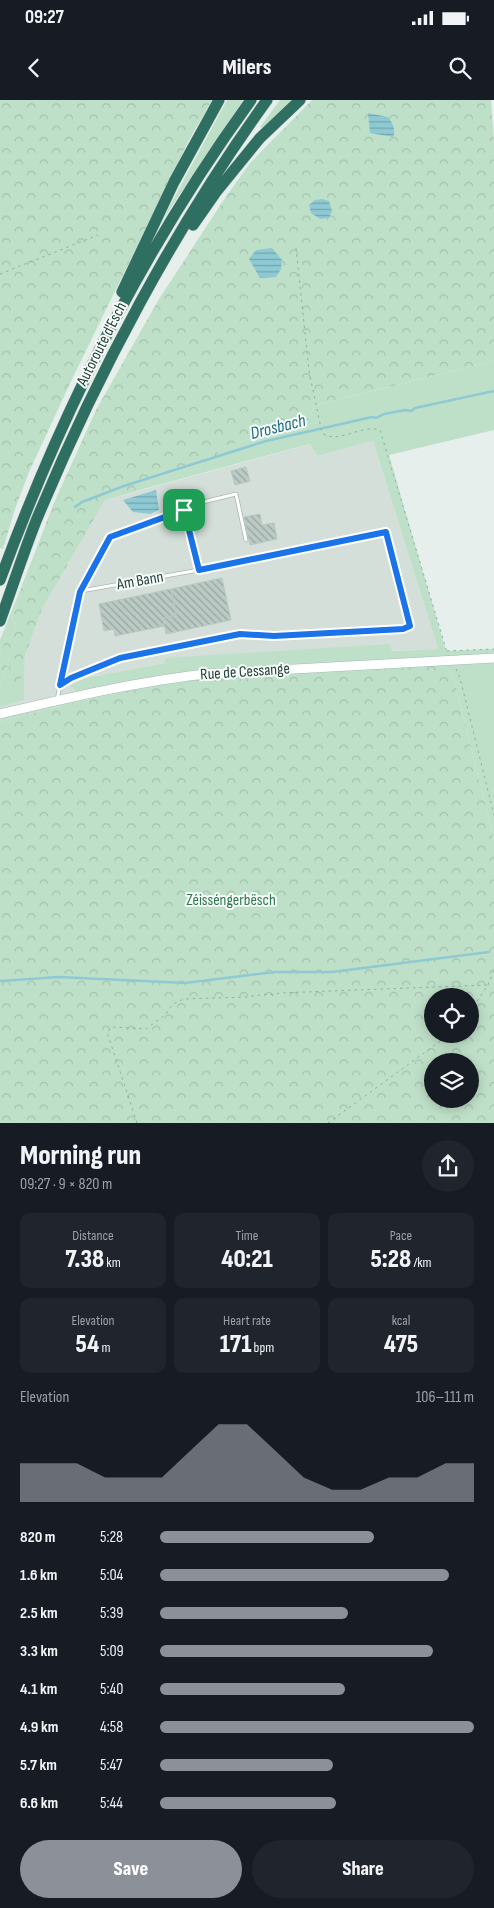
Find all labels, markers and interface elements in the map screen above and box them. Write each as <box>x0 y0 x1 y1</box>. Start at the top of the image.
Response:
text: 09:27 <box>25 6 64 29</box>
icon: back <box>20 54 48 82</box>
text: Milers <box>223 54 271 81</box>
icon: search <box>446 54 474 82</box>
street label: Autoroute d'Esch <box>72 299 131 390</box>
water label: Drosbach <box>248 410 308 444</box>
pin <box>163 489 205 531</box>
icon: arrive <box>170 496 198 524</box>
street label: Am Bann <box>114 568 165 595</box>
street label: Rue de Cessange <box>200 659 290 685</box>
park label: Zéisséngerbësch <box>186 891 276 910</box>
map controls <box>424 988 479 1108</box>
button: locate <box>424 988 479 1043</box>
button: layers <box>424 1053 479 1108</box>
text: Morning run <box>20 1139 141 1172</box>
button: share <box>422 1140 474 1192</box>
text: 09:27 · 9 × 820 m <box>20 1175 112 1194</box>
text: Distance <box>72 1227 114 1244</box>
text: Time <box>236 1227 258 1244</box>
text: Pace <box>390 1227 412 1244</box>
text: 7.38 <box>65 1244 104 1275</box>
text: 40:21 <box>221 1244 273 1275</box>
text: 5:28 <box>370 1244 411 1275</box>
text: km <box>104 1254 121 1271</box>
text: /km <box>411 1254 432 1271</box>
text: Elevation <box>71 1312 115 1329</box>
text: Heart rate <box>223 1312 271 1329</box>
text: kcal <box>392 1312 410 1329</box>
text: 54 <box>76 1329 99 1360</box>
text: 171 <box>220 1329 251 1360</box>
text: 475 <box>384 1329 418 1360</box>
text: m <box>99 1339 110 1356</box>
text: bpm <box>251 1339 274 1356</box>
text: Elevation <box>20 1388 69 1407</box>
text: 106–111 m <box>416 1388 474 1407</box>
text: 820 m <box>20 1528 55 1547</box>
text: 5:28 <box>100 1528 123 1547</box>
text: 1.6 km <box>20 1566 57 1585</box>
text: 5:04 <box>100 1566 123 1585</box>
text: 2.5 km <box>20 1604 58 1623</box>
text: 5:39 <box>100 1604 123 1623</box>
text: 3.3 km <box>20 1642 58 1661</box>
text: 5:09 <box>100 1642 124 1661</box>
text: 4.1 km <box>20 1680 57 1699</box>
text: 5:40 <box>100 1680 123 1699</box>
text: 4.9 km <box>20 1718 58 1737</box>
text: 4:58 <box>100 1718 123 1737</box>
text: 5.7 km <box>20 1756 57 1775</box>
text: 5:47 <box>100 1756 122 1775</box>
text: 6.6 km <box>20 1794 58 1813</box>
text: 5:44 <box>100 1794 123 1813</box>
button: Save <box>20 1840 242 1898</box>
button: Share <box>252 1840 474 1898</box>

